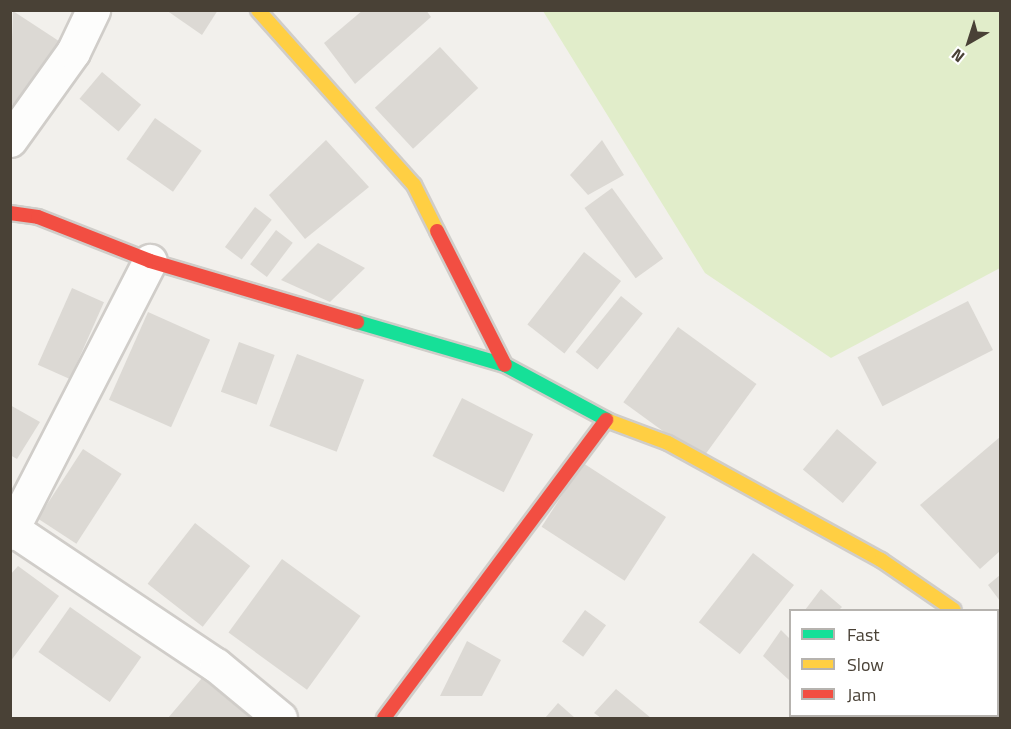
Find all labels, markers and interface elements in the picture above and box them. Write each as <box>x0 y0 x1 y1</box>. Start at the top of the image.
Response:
north arrow <box>939 12 999 72</box>
text: N <box>946 43 970 69</box>
legend <box>789 609 999 717</box>
text: Fast <box>847 621 880 648</box>
text: Slow <box>847 651 884 678</box>
text: Jam <box>847 681 876 708</box>

